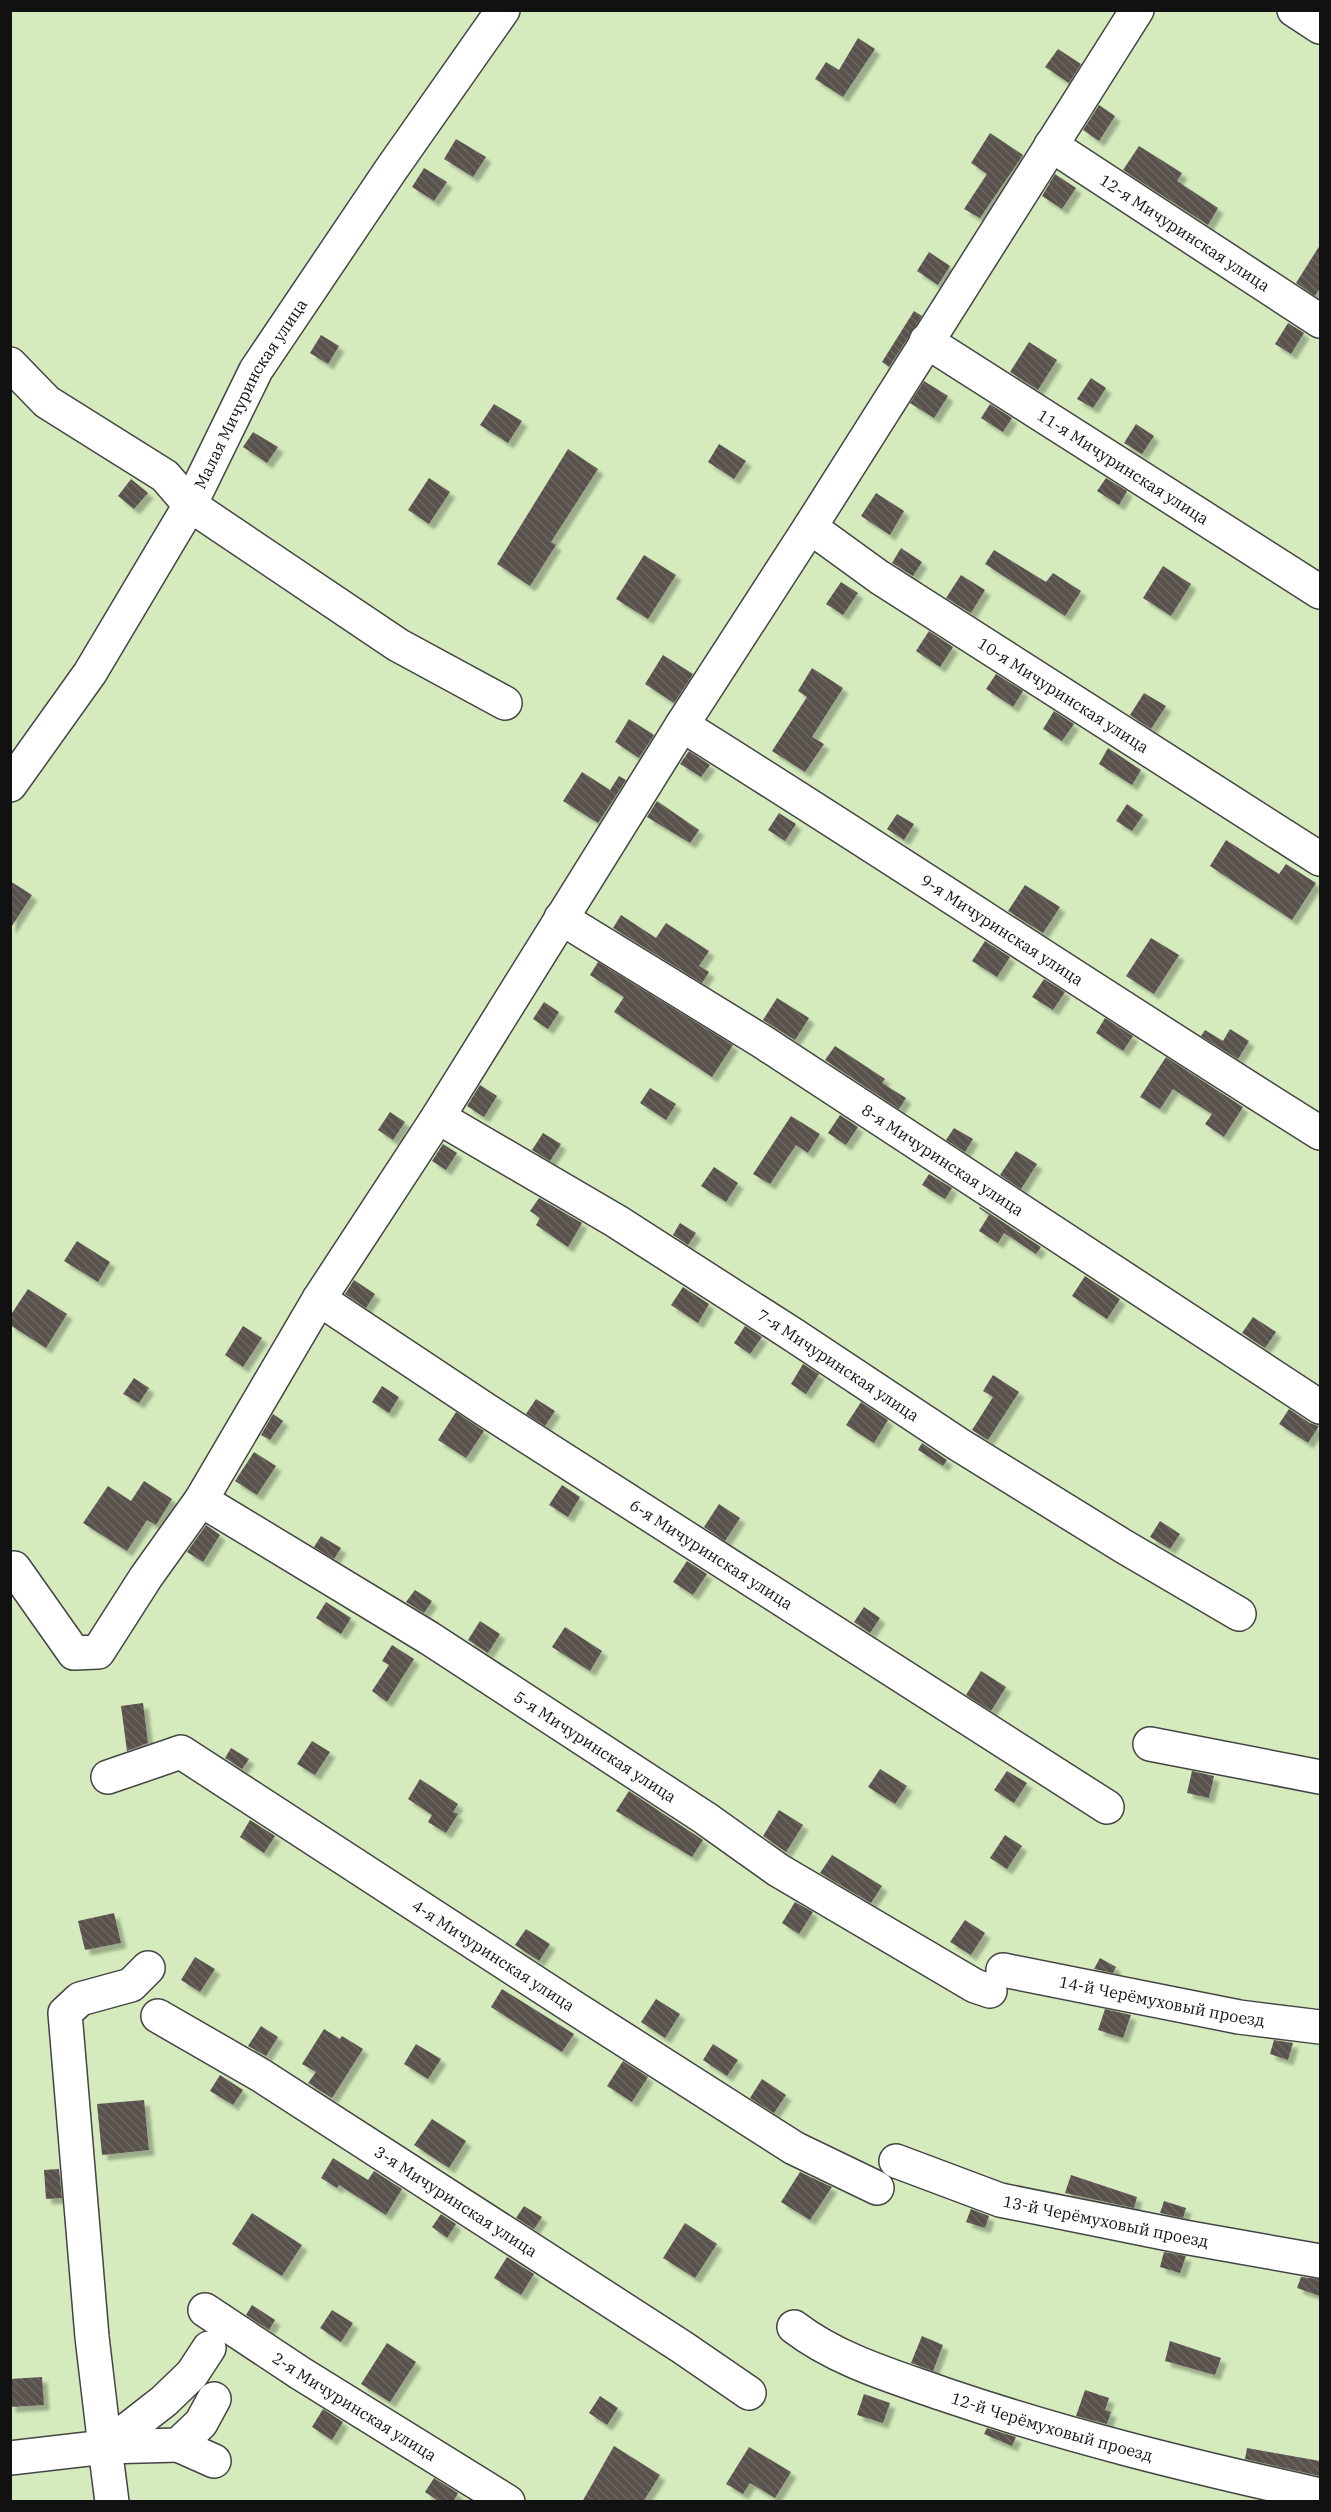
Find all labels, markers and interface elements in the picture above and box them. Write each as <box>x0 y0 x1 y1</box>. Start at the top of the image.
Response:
street label: 12-я Мичуринская улица <box>1096 170 1274 296</box>
street label: Малая Мичуринская улица <box>190 295 311 492</box>
street label: 11-я Мичуринская улица <box>1034 405 1213 529</box>
street label: 10-я Мичуринская улица <box>974 633 1153 757</box>
street label: 9-я Мичуринская улица <box>917 870 1087 990</box>
street label: 8-я Мичуринская улица <box>858 1099 1028 1220</box>
street label: 7-я Мичуринская улица <box>754 1304 923 1426</box>
street label: 6-я Мичуринская улица <box>626 1495 797 1614</box>
street label: 5-я Мичуринская улица <box>510 1686 680 1807</box>
street label: 4-я Мичуринская улица <box>409 1895 579 2016</box>
street label: 14-й Черёмуховый проезд <box>1057 1971 1266 2030</box>
street label: 3-я Мичуринская улица <box>371 2141 541 2261</box>
street label: 13-й Черёмуховый проезд <box>1001 2191 1210 2251</box>
street label: 2-я Мичуринская улица <box>269 2348 440 2465</box>
street label: 12-й Черёмуховый проезд <box>949 2388 1155 2465</box>

